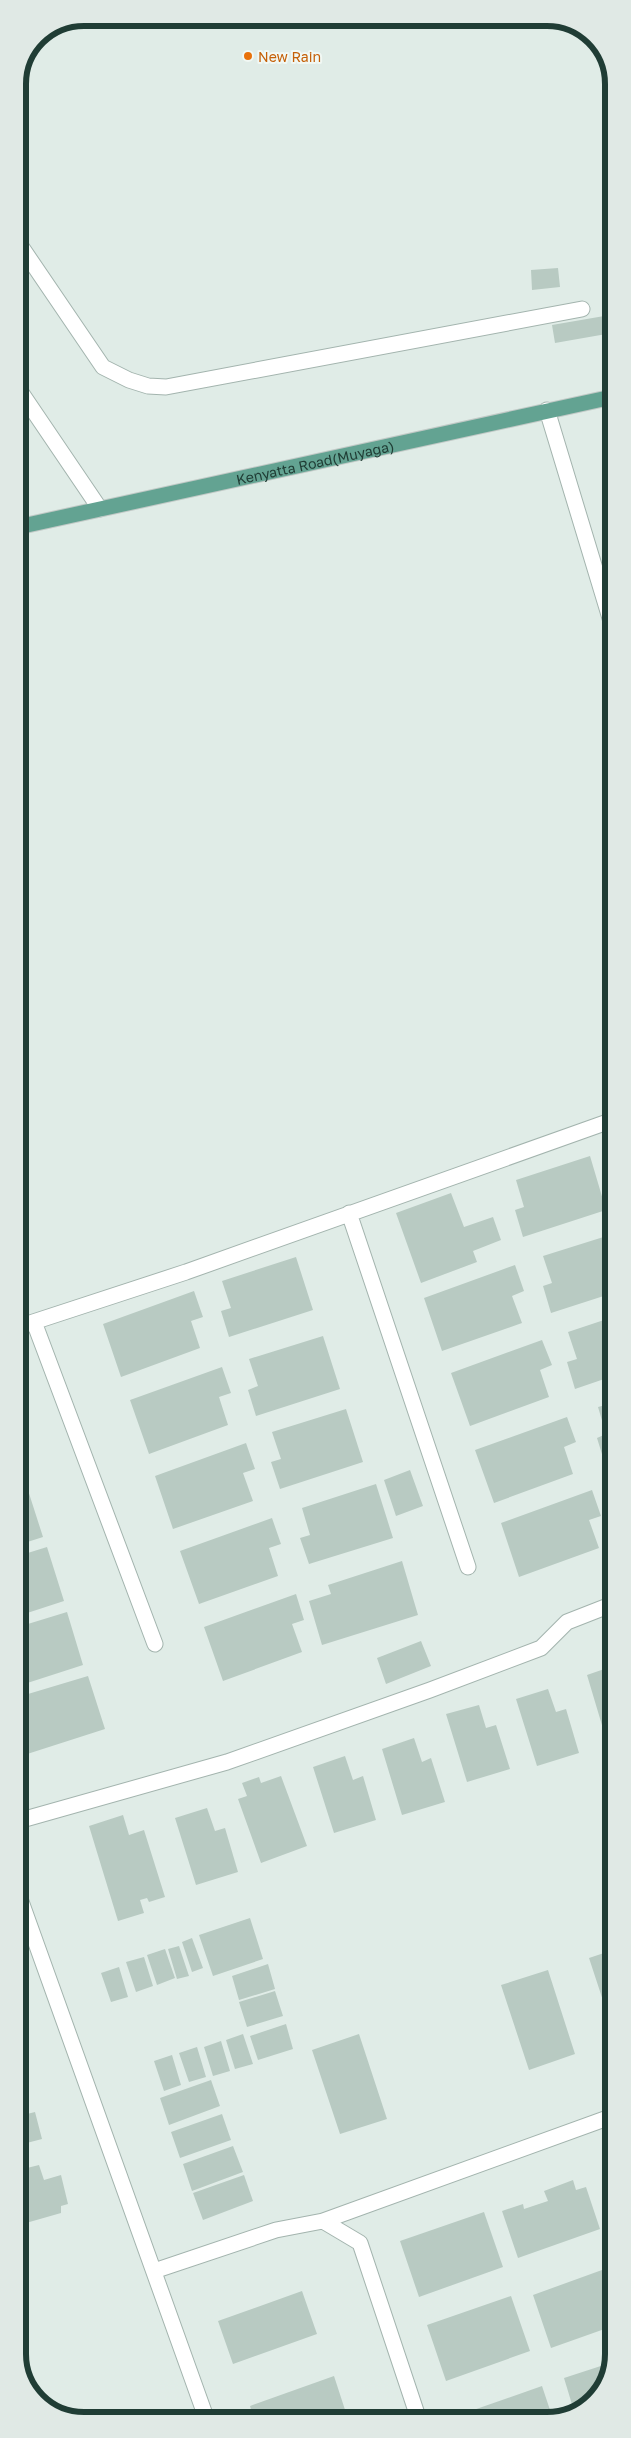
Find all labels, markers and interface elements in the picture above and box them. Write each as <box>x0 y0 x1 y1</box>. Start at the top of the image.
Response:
place label: New Rain <box>258 48 321 65</box>
marker: New Rain <box>242 50 254 62</box>
street label: Kenyatta Road(Muyaga) <box>235 436 395 488</box>

